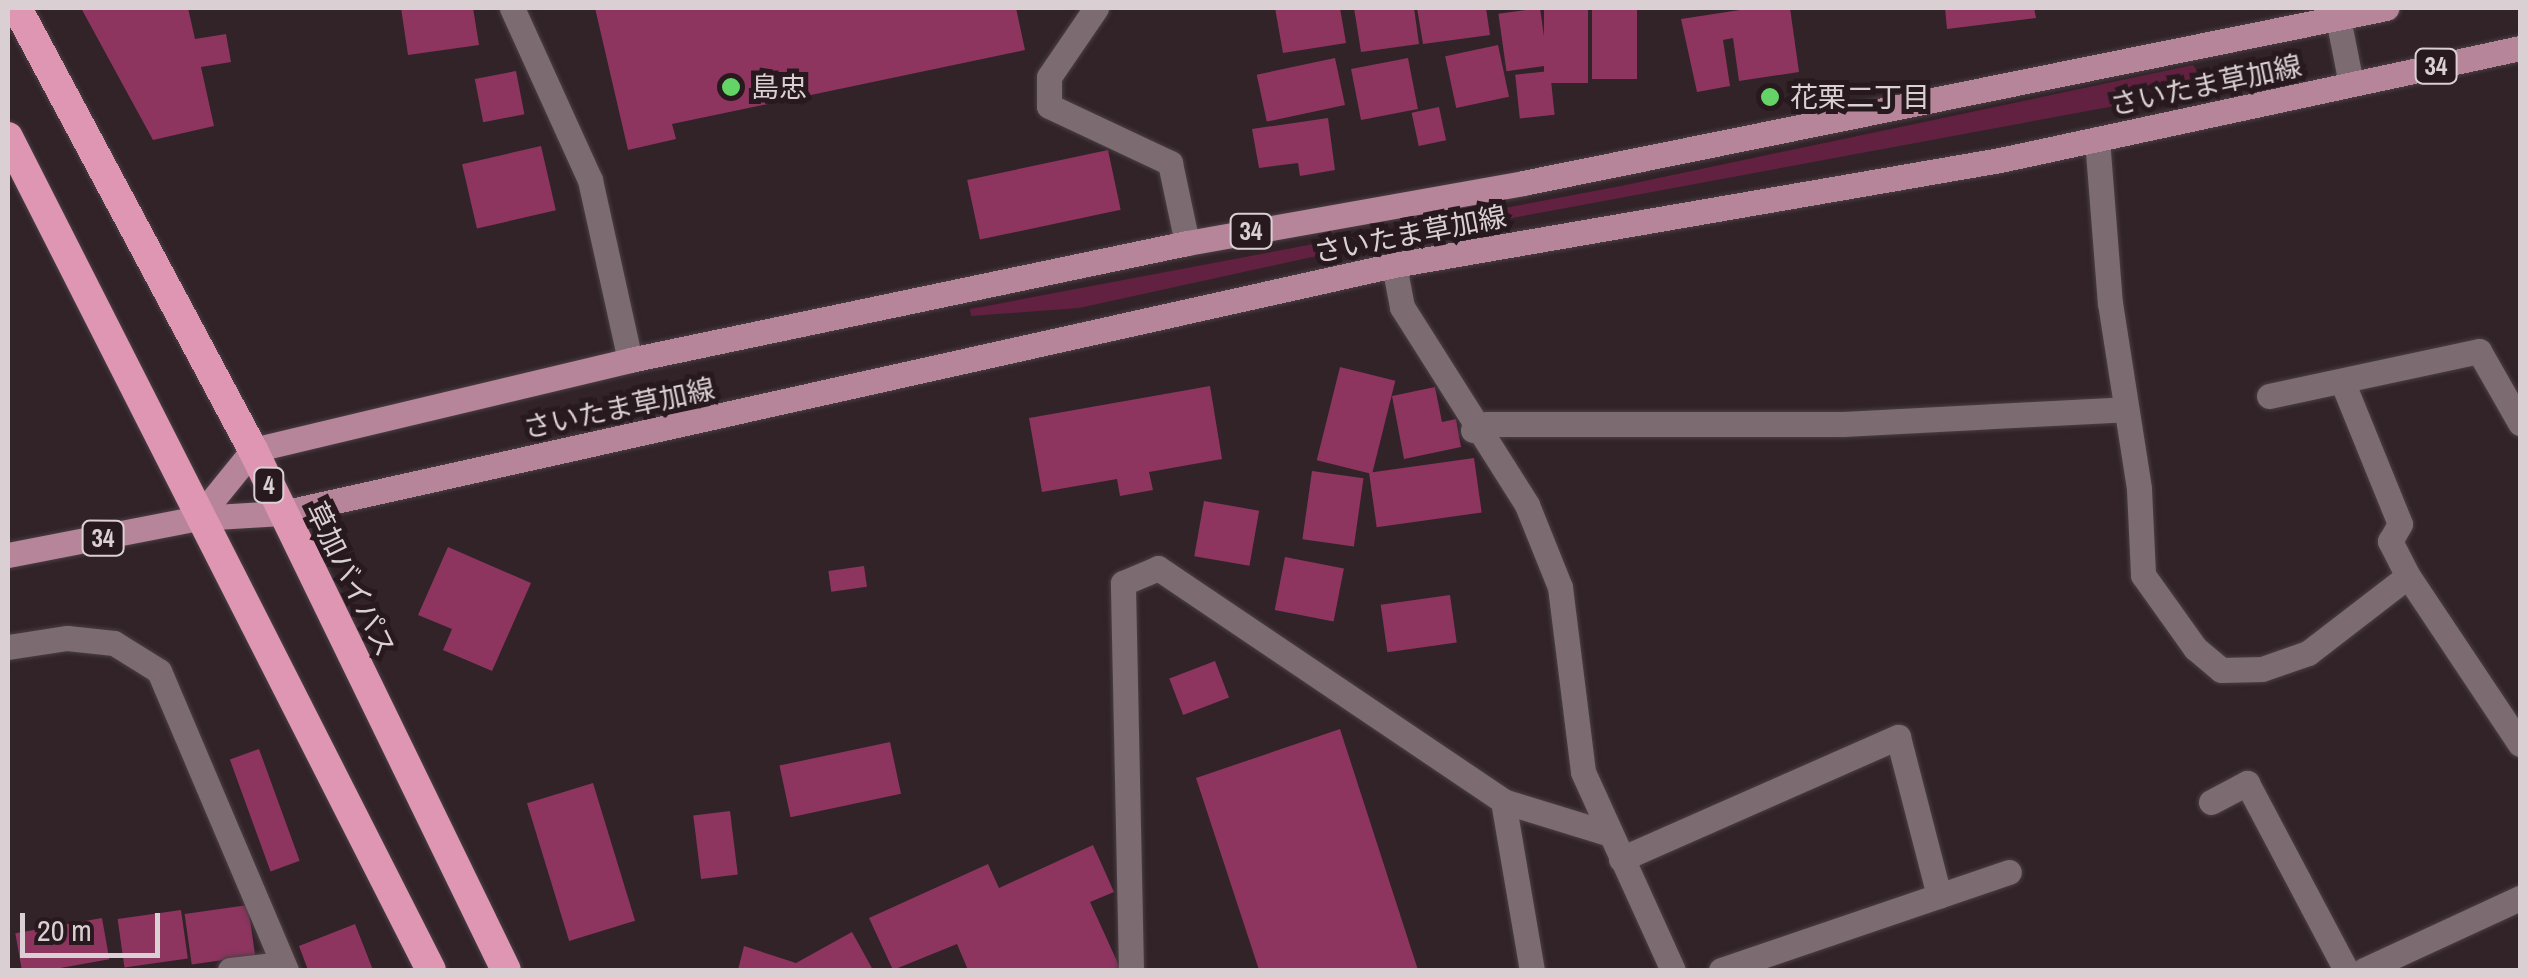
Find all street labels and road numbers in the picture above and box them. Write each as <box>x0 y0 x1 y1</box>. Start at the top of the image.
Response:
road number: 34 <box>2414 46 2458 86</box>
street label: さいたま草加線 <box>2107 48 2305 122</box>
street label: さいたま草加線 <box>1311 199 1509 269</box>
road number: 34 <box>1228 211 1274 251</box>
street label: さいたま草加線 <box>520 371 718 445</box>
road number: 4 <box>252 465 286 505</box>
street label: 草加バイパス <box>299 496 403 662</box>
road number: 34 <box>80 518 126 558</box>

